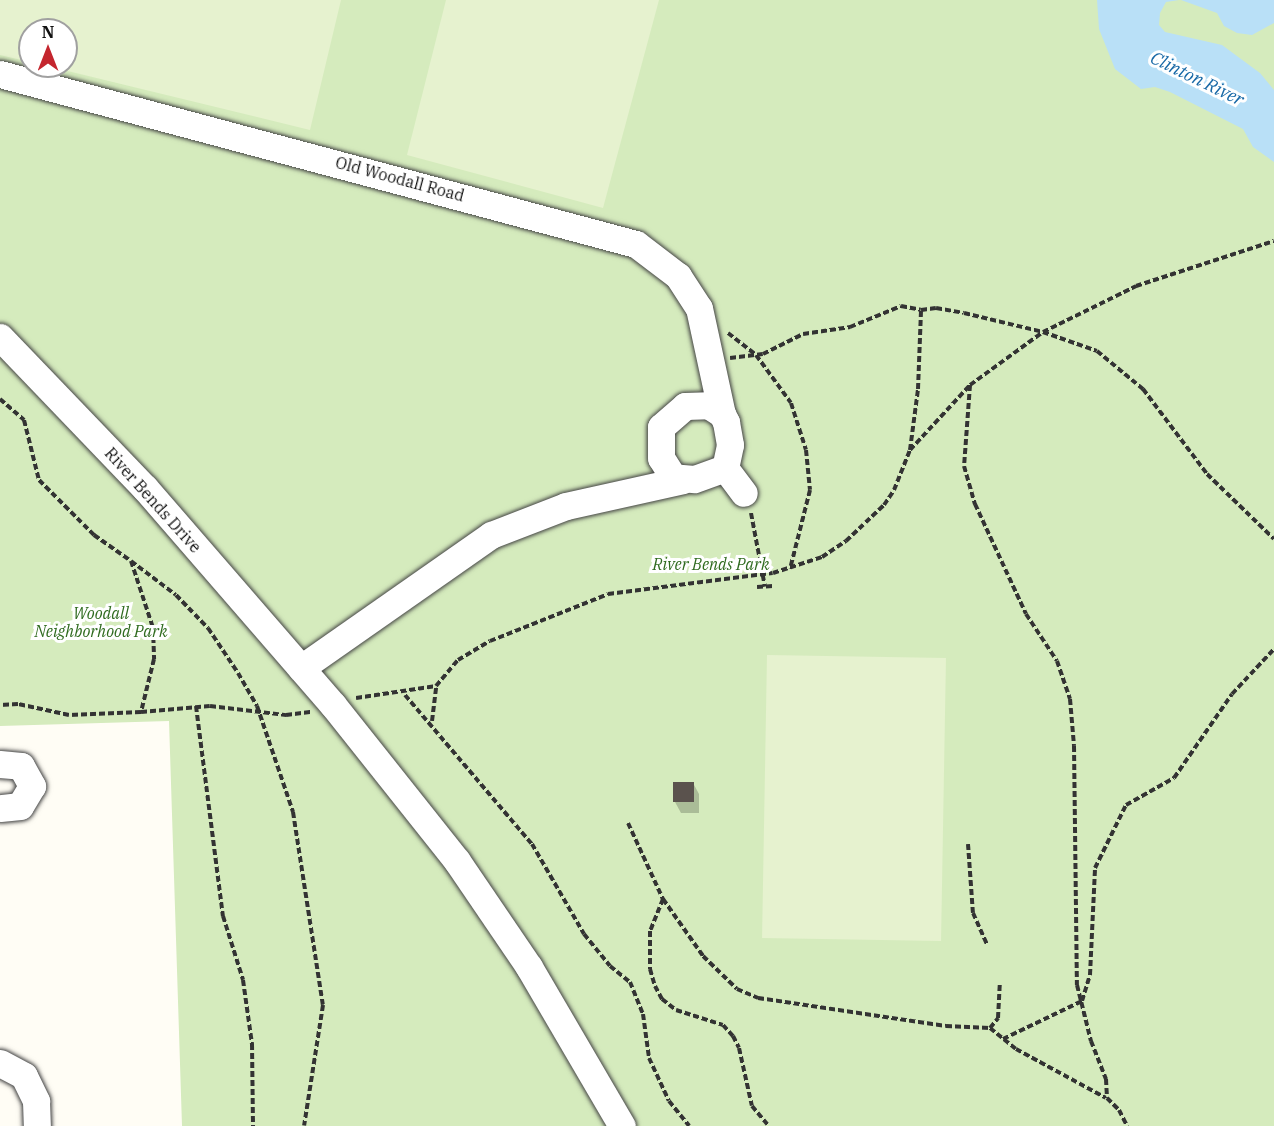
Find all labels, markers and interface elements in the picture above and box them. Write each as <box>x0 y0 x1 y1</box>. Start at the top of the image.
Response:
north arrow <box>18 18 78 78</box>
text: N <box>42 22 54 42</box>
water label: Clinton River <box>1147 47 1247 111</box>
street label: Old Woodall Road <box>333 153 467 205</box>
street label: River Bends Drive <box>101 444 205 556</box>
park label: River Bends Park <box>653 554 769 574</box>
park label: Woodall Neighborhood Park <box>35 603 167 641</box>

